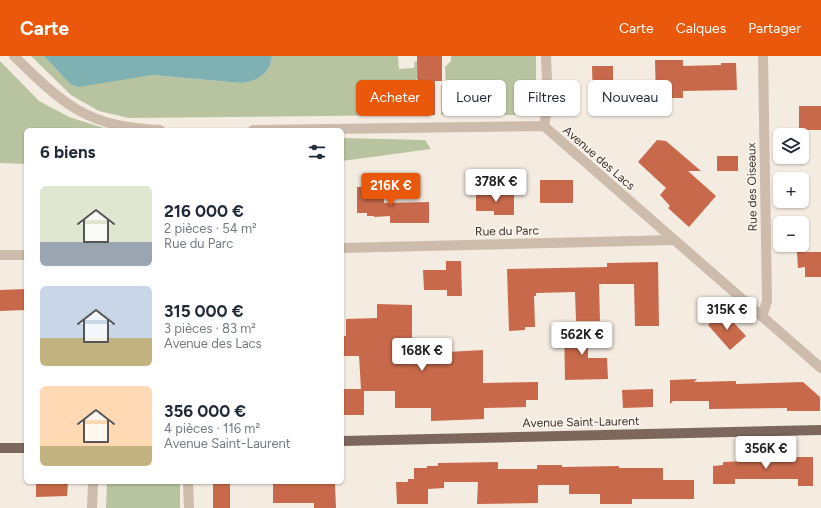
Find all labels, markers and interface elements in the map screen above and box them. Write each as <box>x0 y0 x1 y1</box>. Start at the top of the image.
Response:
text: Carte <box>20 17 69 40</box>
text: Carte <box>619 20 654 37</box>
text: Calques <box>676 20 726 37</box>
text: Partager <box>748 20 801 37</box>
chip: Acheter <box>356 80 434 116</box>
chip: Louer <box>442 80 506 116</box>
chip: Filtres <box>514 80 580 116</box>
chip: Nouveau <box>588 80 672 116</box>
street label: Avenue des Lacs <box>560 123 638 193</box>
map controls <box>773 128 809 252</box>
button: layers <box>773 128 809 164</box>
icon: filters <box>306 141 328 163</box>
text: 6 biens <box>40 142 96 162</box>
street label: Rue des Oiseaux <box>744 142 760 231</box>
pin: 378K € <box>463 169 529 203</box>
button: + <box>773 172 809 208</box>
pin: 216K € <box>358 173 424 207</box>
text: 378K € <box>474 174 518 189</box>
text: 216K € <box>370 178 412 193</box>
text: 216 000 € <box>164 201 244 221</box>
icon: home <box>72 202 120 250</box>
button: − <box>773 216 809 252</box>
text: 2 pièces · 54 m² <box>164 221 257 236</box>
street label: Rue du Parc <box>475 223 540 239</box>
text: Rue du Parc <box>164 236 233 251</box>
pin: 315K € <box>694 297 760 331</box>
text: 315 000 € <box>164 301 243 321</box>
icon: home <box>72 302 120 350</box>
text: 315K € <box>706 302 748 317</box>
text: 3 pièces · 83 m² <box>164 321 256 336</box>
pin: 562K € <box>549 322 615 356</box>
text: 562K € <box>560 327 604 342</box>
text: Avenue des Lacs <box>164 336 262 351</box>
pin: 168K € <box>389 338 455 372</box>
text: 168K € <box>401 343 443 358</box>
text: 356 000 € <box>164 401 246 421</box>
icon: home <box>72 402 120 450</box>
street label: Avenue Saint-Laurent <box>522 414 640 430</box>
text: 4 pièces · 116 m² <box>164 421 260 436</box>
text: Avenue Saint-Laurent <box>164 436 291 451</box>
pin: 356K € <box>733 436 799 470</box>
text: 356K € <box>744 441 788 456</box>

